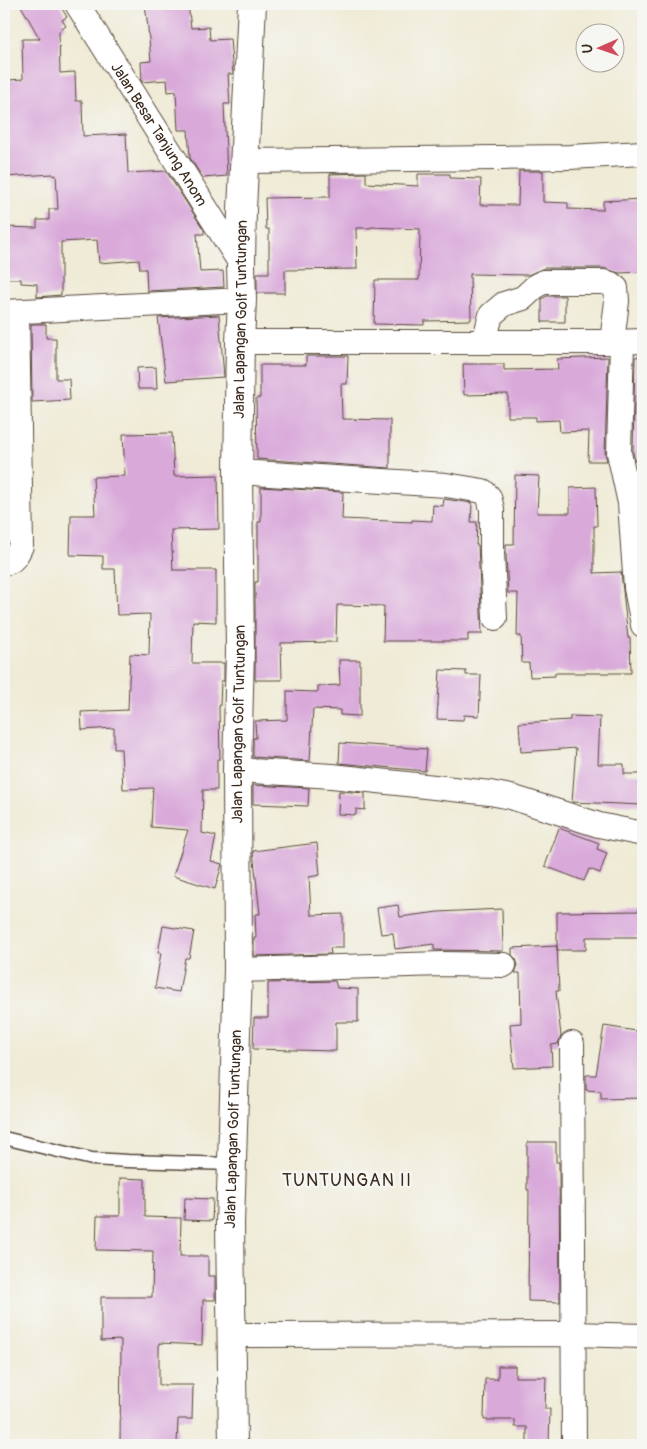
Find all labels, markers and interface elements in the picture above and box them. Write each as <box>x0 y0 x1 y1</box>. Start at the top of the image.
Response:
north arrow <box>574 22 624 72</box>
text: U <box>579 44 596 53</box>
street label: Jalan Besar Tanjung Anom <box>107 59 212 210</box>
street label: Jalan Lapangan Golf Tuntungan <box>229 220 252 419</box>
street label: Jalan Lapangan Golf Tuntungan <box>227 625 250 824</box>
street label: Jalan Lapangan Golf Tuntungan <box>220 1029 246 1229</box>
district label: TUNTUNGAN II <box>282 1169 412 1192</box>

